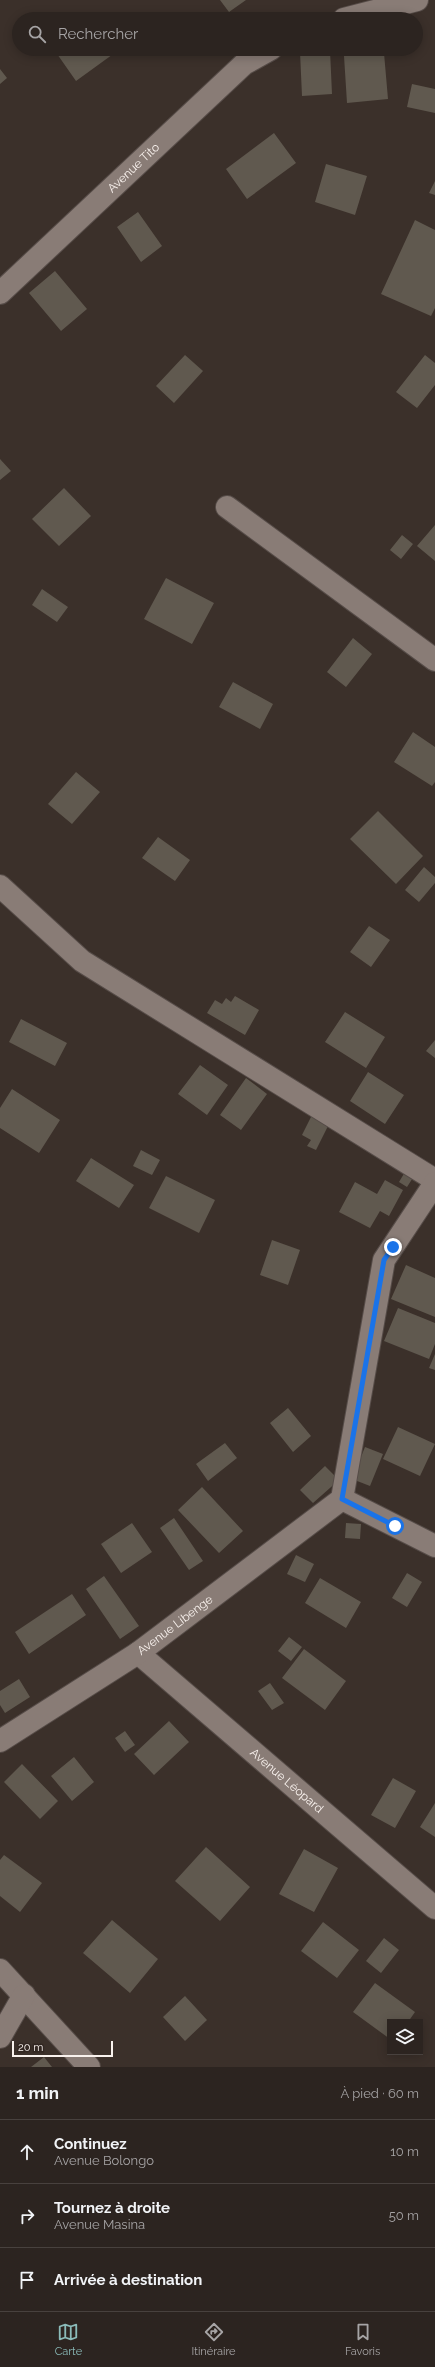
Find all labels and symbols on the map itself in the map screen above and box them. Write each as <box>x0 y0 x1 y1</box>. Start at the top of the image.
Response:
street label: Avenue Tito <box>105 140 162 195</box>
route end <box>384 1238 402 1256</box>
route start <box>386 1517 404 1535</box>
street label: Avenue Libenge <box>135 1592 215 1658</box>
street label: Avenue Léopard <box>247 1745 326 1816</box>
scale bar <box>12 2039 113 2058</box>

